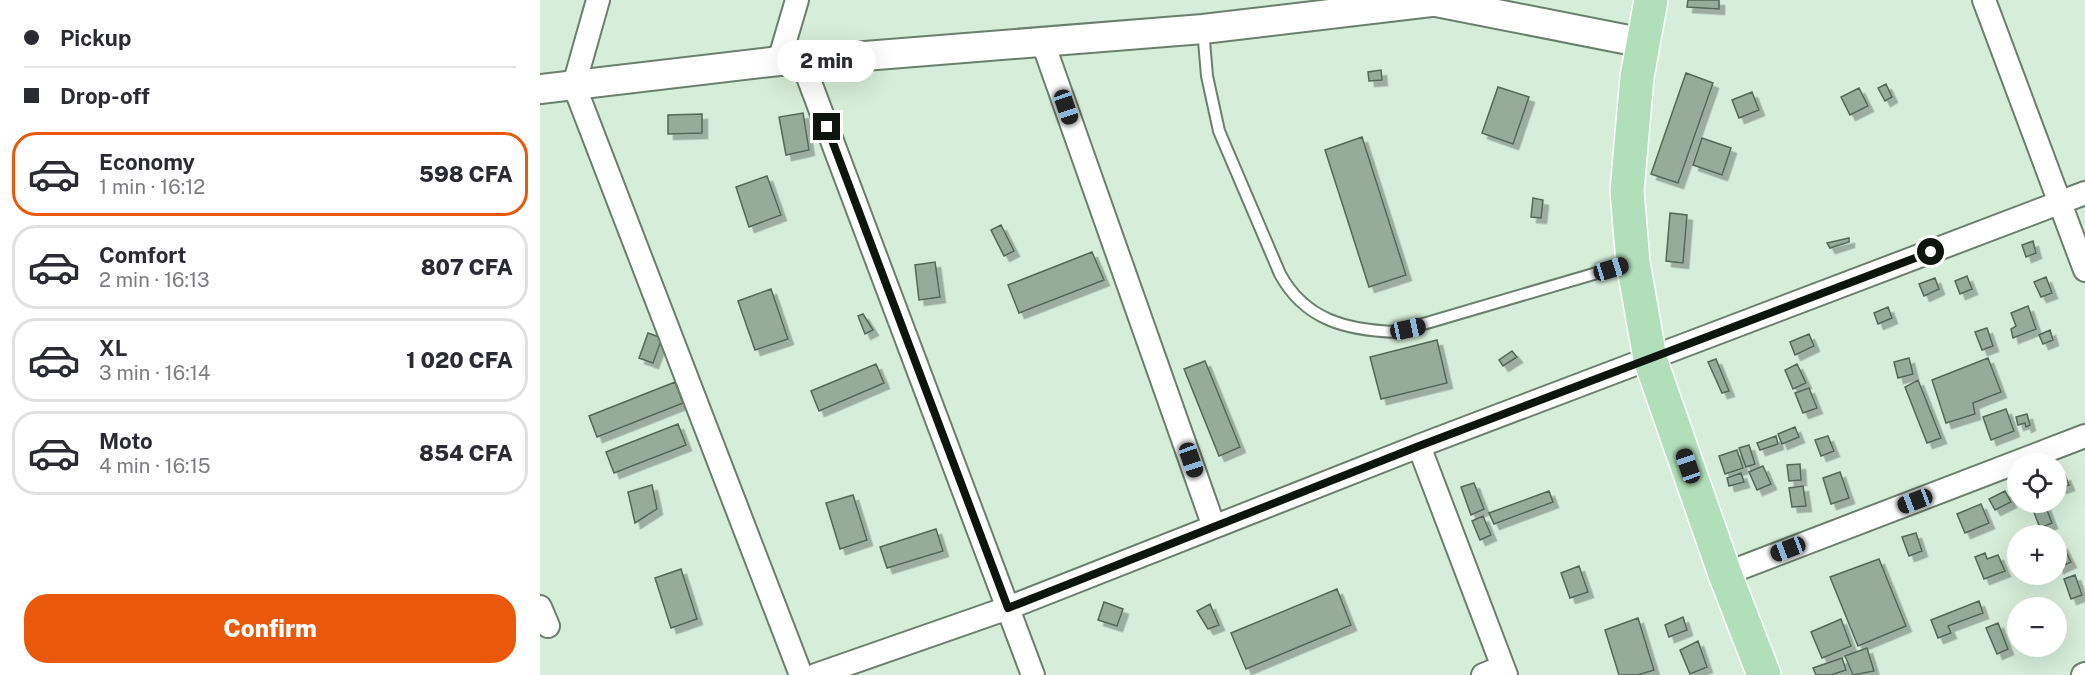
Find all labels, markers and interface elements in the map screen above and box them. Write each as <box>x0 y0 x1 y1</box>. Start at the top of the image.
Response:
text: Pickup <box>60 25 131 51</box>
callout: 2 min <box>778 40 876 82</box>
text: 2 min <box>800 49 853 73</box>
text: Drop-off <box>60 83 150 109</box>
car <box>1052 87 1080 127</box>
route end <box>813 113 840 140</box>
icon: car <box>27 147 81 201</box>
text: Economy <box>99 149 195 175</box>
text: 598 CFA <box>419 161 513 187</box>
text: 1 min · 16:12 <box>99 175 205 199</box>
route start <box>1917 238 1944 265</box>
icon: car <box>27 240 81 294</box>
text: Comfort <box>99 242 186 268</box>
text: 807 CFA <box>421 254 513 280</box>
car <box>1591 255 1631 283</box>
text: 2 min · 16:13 <box>99 268 210 292</box>
car <box>1389 316 1427 342</box>
icon: car <box>27 333 81 387</box>
text: XL <box>99 335 127 361</box>
text: 1 020 CFA <box>406 347 513 373</box>
text: 3 min · 16:14 <box>99 361 210 385</box>
icon: car <box>27 426 81 480</box>
text: Moto <box>99 428 153 454</box>
text: 854 CFA <box>419 440 513 466</box>
car <box>1177 440 1205 480</box>
car <box>1674 446 1702 486</box>
map controls <box>2007 453 2067 657</box>
button: locate <box>2007 453 2067 513</box>
text: 4 min · 16:15 <box>99 454 211 478</box>
car <box>1895 486 1935 516</box>
button: + <box>2007 525 2067 585</box>
car <box>1768 534 1808 564</box>
button: Confirm <box>24 594 516 663</box>
button: − <box>2007 597 2067 657</box>

